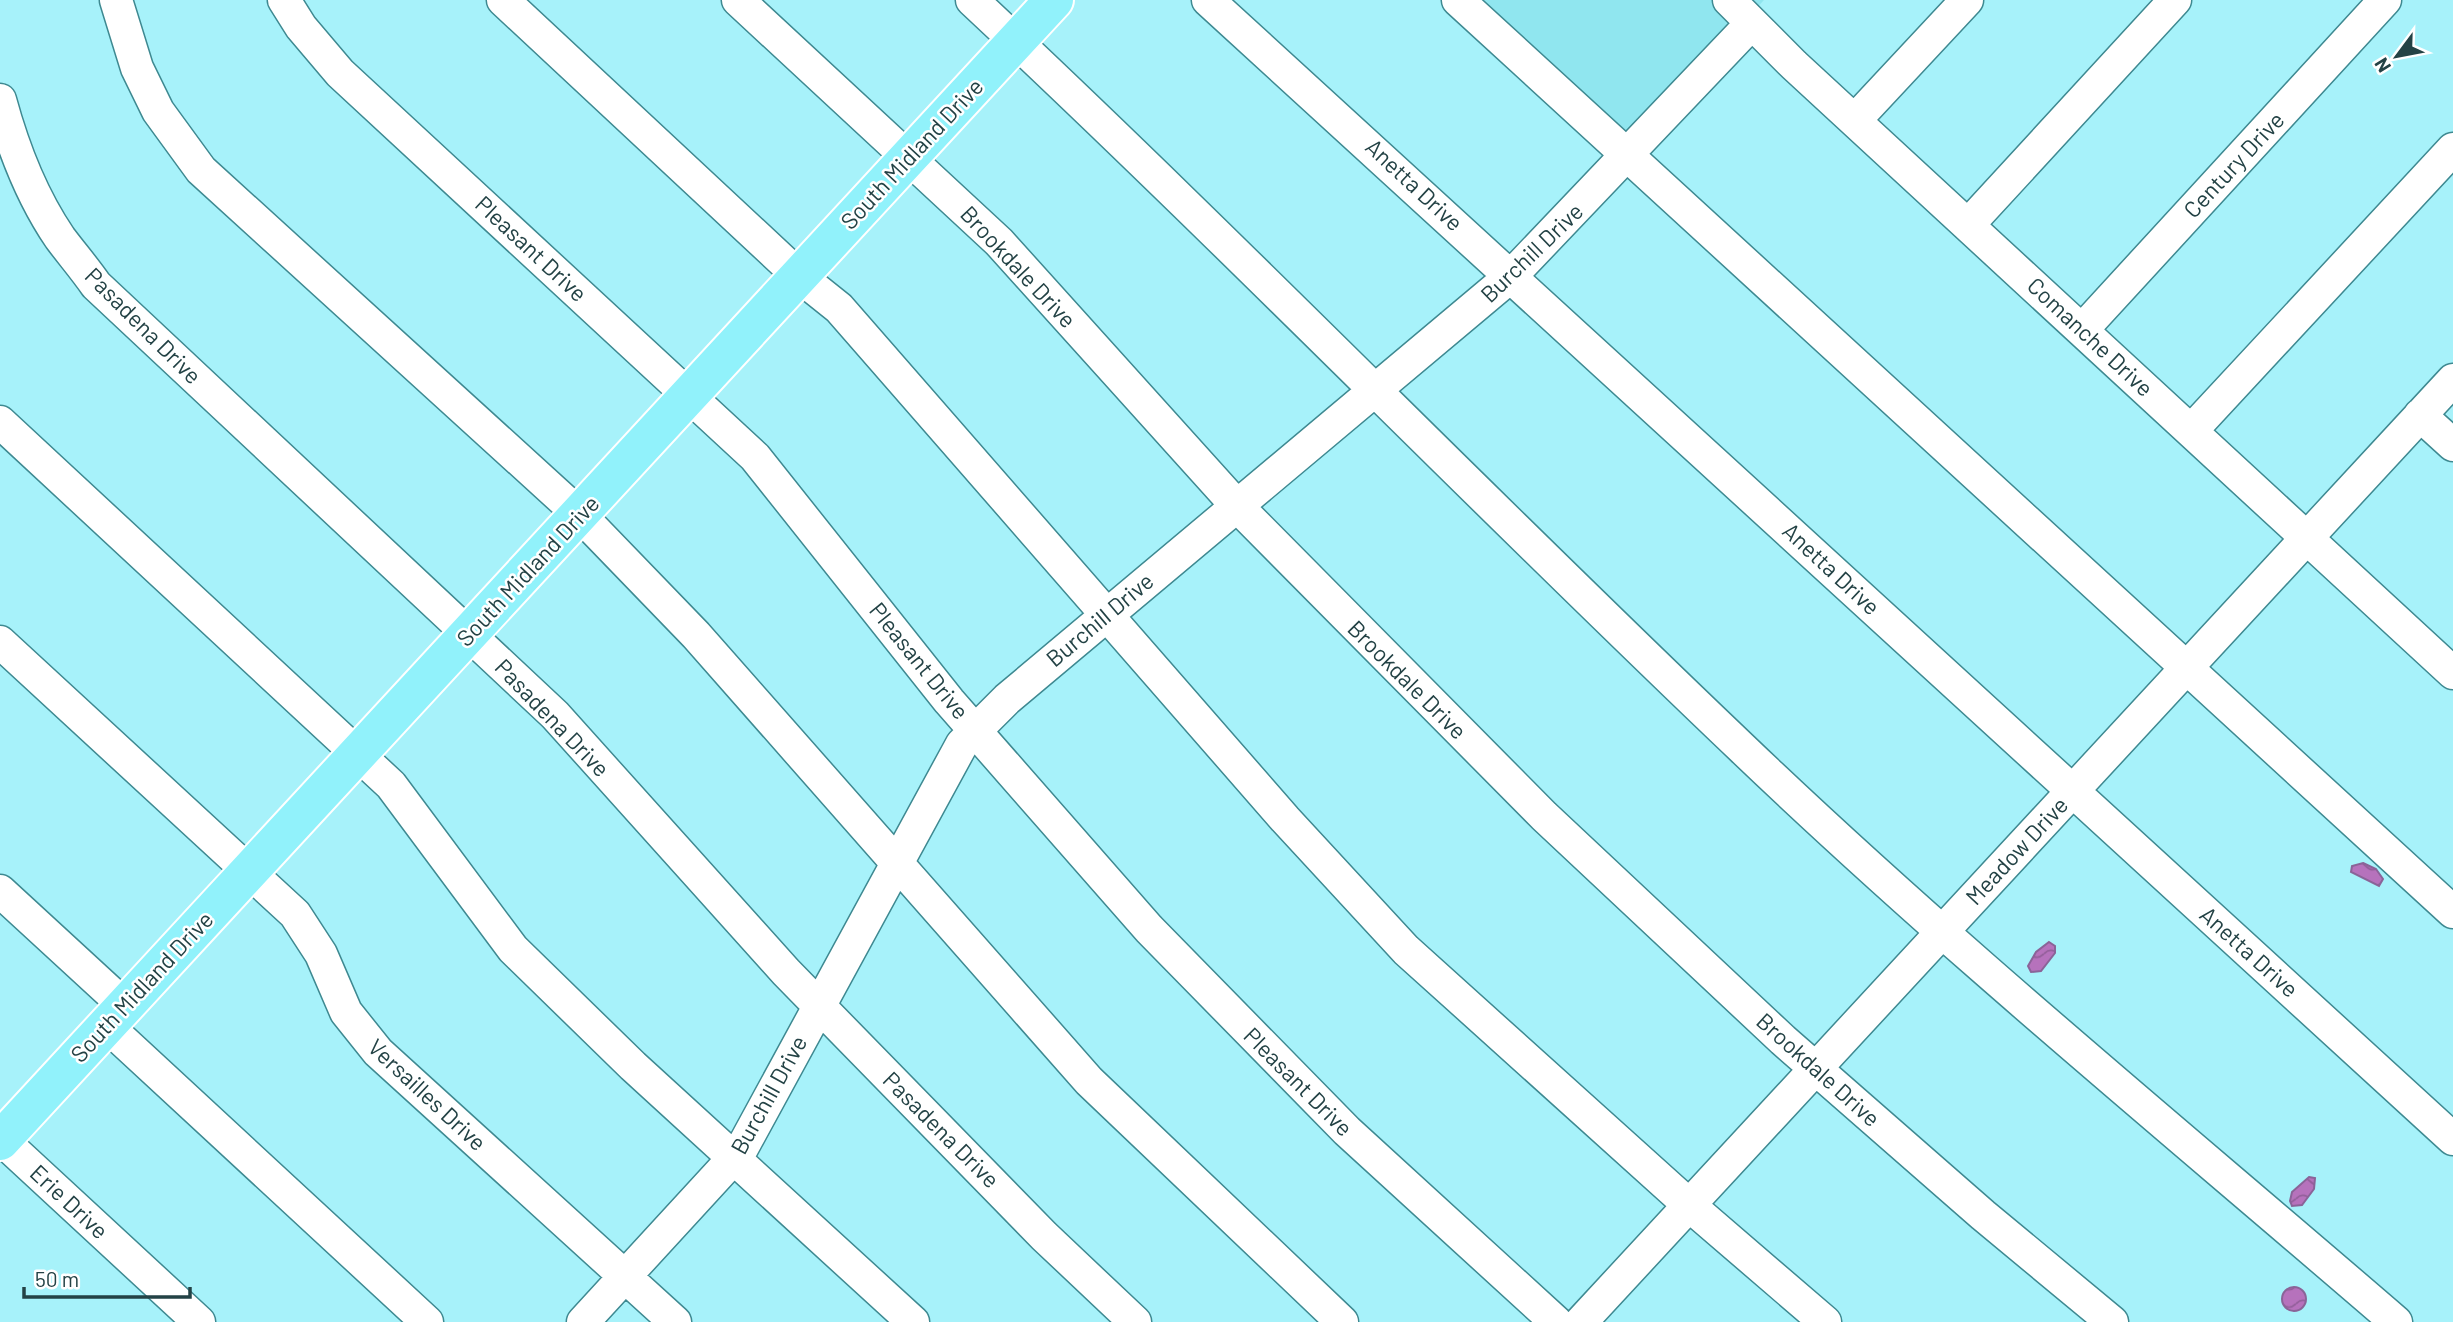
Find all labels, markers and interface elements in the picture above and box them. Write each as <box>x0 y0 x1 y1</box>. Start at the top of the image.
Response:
north arrow <box>2362 21 2432 91</box>
text: N <box>2369 54 2395 77</box>
street label: South Midland Drive <box>834 72 988 235</box>
street label: Century Drive <box>2177 105 2289 223</box>
street label: Anetta Drive <box>1360 132 1469 236</box>
street label: Pleasant Drive <box>470 190 593 307</box>
street label: Burchill Drive <box>1474 197 1588 308</box>
street label: Brookdale Drive <box>955 200 1082 333</box>
street label: Pasadena Drive <box>80 261 208 389</box>
street label: Comanche Drive <box>2022 271 2159 402</box>
street label: South Midland Drive <box>450 489 604 652</box>
street label: Anetta Drive <box>1777 516 1886 620</box>
street label: Burchill Drive <box>1040 566 1159 672</box>
street label: Pleasant Drive <box>864 596 975 724</box>
street label: Brookdale Drive <box>1342 614 1473 745</box>
street label: Pasadena Drive <box>490 653 616 782</box>
street label: Meadow Drive <box>1959 791 2073 910</box>
street label: Anetta Drive <box>2195 900 2305 1003</box>
street label: South Midland Drive <box>64 905 218 1068</box>
street label: Brookdale Drive <box>1751 1006 1886 1132</box>
street label: Pleasant Drive <box>1239 1021 1359 1141</box>
street label: Burchill Drive <box>724 1030 812 1159</box>
street label: Versailles Drive <box>363 1032 493 1156</box>
street label: Pasadena Drive <box>878 1065 1006 1193</box>
street label: Erie Drive <box>25 1158 114 1244</box>
scale bar <box>24 1256 191 1300</box>
text: 50 m <box>35 1266 79 1291</box>

